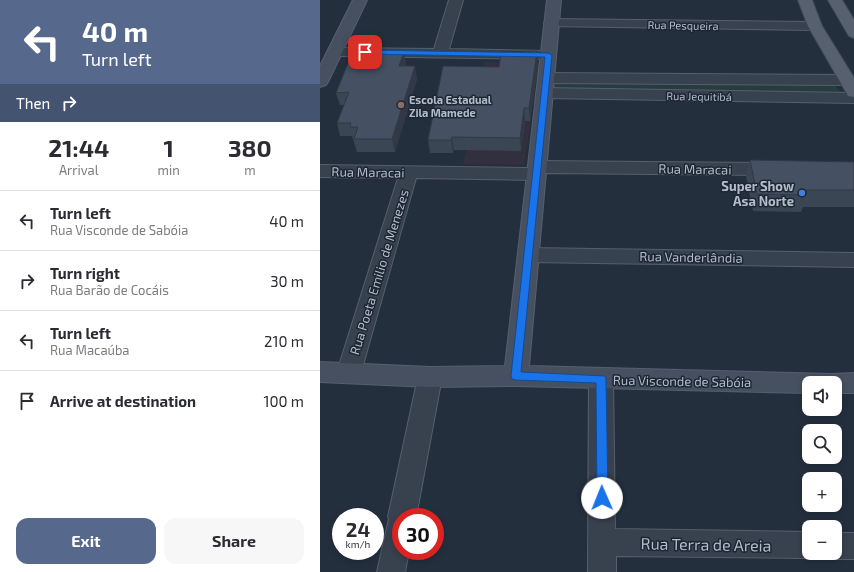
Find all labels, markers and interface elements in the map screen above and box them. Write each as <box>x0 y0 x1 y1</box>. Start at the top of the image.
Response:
text: 40 m <box>82 14 148 48</box>
icon: left <box>16 16 68 68</box>
street label: Rua Pesqueira <box>647 18 719 32</box>
pin <box>348 35 382 69</box>
icon: arrive <box>354 41 376 63</box>
text: Turn left <box>82 48 152 70</box>
street label: Rua Jequitibá <box>666 89 732 103</box>
icon: right <box>58 92 80 114</box>
place label: Escola Estadual Zila Mamede <box>409 93 492 119</box>
text: Then <box>16 94 50 112</box>
marker: Escola Estadual Zila Mamede <box>396 100 406 110</box>
text: 21:44 <box>48 133 109 162</box>
text: 1 <box>163 133 174 162</box>
text: 380 <box>228 133 272 162</box>
street label: Rua Maracai <box>658 160 732 178</box>
text: Arrival <box>59 162 99 178</box>
text: min <box>158 162 180 178</box>
text: m <box>244 162 256 178</box>
street label: Rua Maracai <box>331 163 405 181</box>
place label: Super Show Asa Norte <box>721 178 794 209</box>
street label: Rua Poeta Emilio de Menezes <box>346 187 412 357</box>
marker: Super Show Asa Norte <box>797 188 807 198</box>
text: Turn left <box>50 204 111 222</box>
icon: left <box>16 210 38 232</box>
text: 40 m <box>269 212 304 230</box>
text: Rua Visconde de Sabóia <box>50 222 188 238</box>
street label: Rua Vanderlândia <box>639 248 743 266</box>
text: Turn right <box>50 264 120 282</box>
icon: right <box>16 270 38 292</box>
text: 30 m <box>270 272 304 290</box>
text: Rua Barão de Cocáis <box>50 282 169 298</box>
text: Turn left <box>50 324 111 342</box>
icon: left <box>16 330 38 352</box>
text: 210 m <box>264 332 304 350</box>
text: Rua Macaúba <box>50 342 129 358</box>
street label: Rua Visconde de Sabóia <box>613 372 751 390</box>
map controls <box>802 376 842 560</box>
button: sound <box>802 376 842 416</box>
icon: arrive <box>16 390 38 412</box>
text: Arrive at destination <box>50 392 196 410</box>
text: 100 m <box>263 392 304 410</box>
button: search <box>802 424 842 464</box>
button: + <box>802 472 842 512</box>
position arrow <box>581 477 623 519</box>
speed limit sign: 30 <box>392 508 444 560</box>
text: 24 <box>346 517 370 541</box>
button: Exit <box>16 518 156 564</box>
button: Share <box>164 518 304 564</box>
button: − <box>802 520 842 560</box>
street label: Rua Terra de Areia <box>640 533 772 555</box>
text: km/h <box>346 538 370 550</box>

